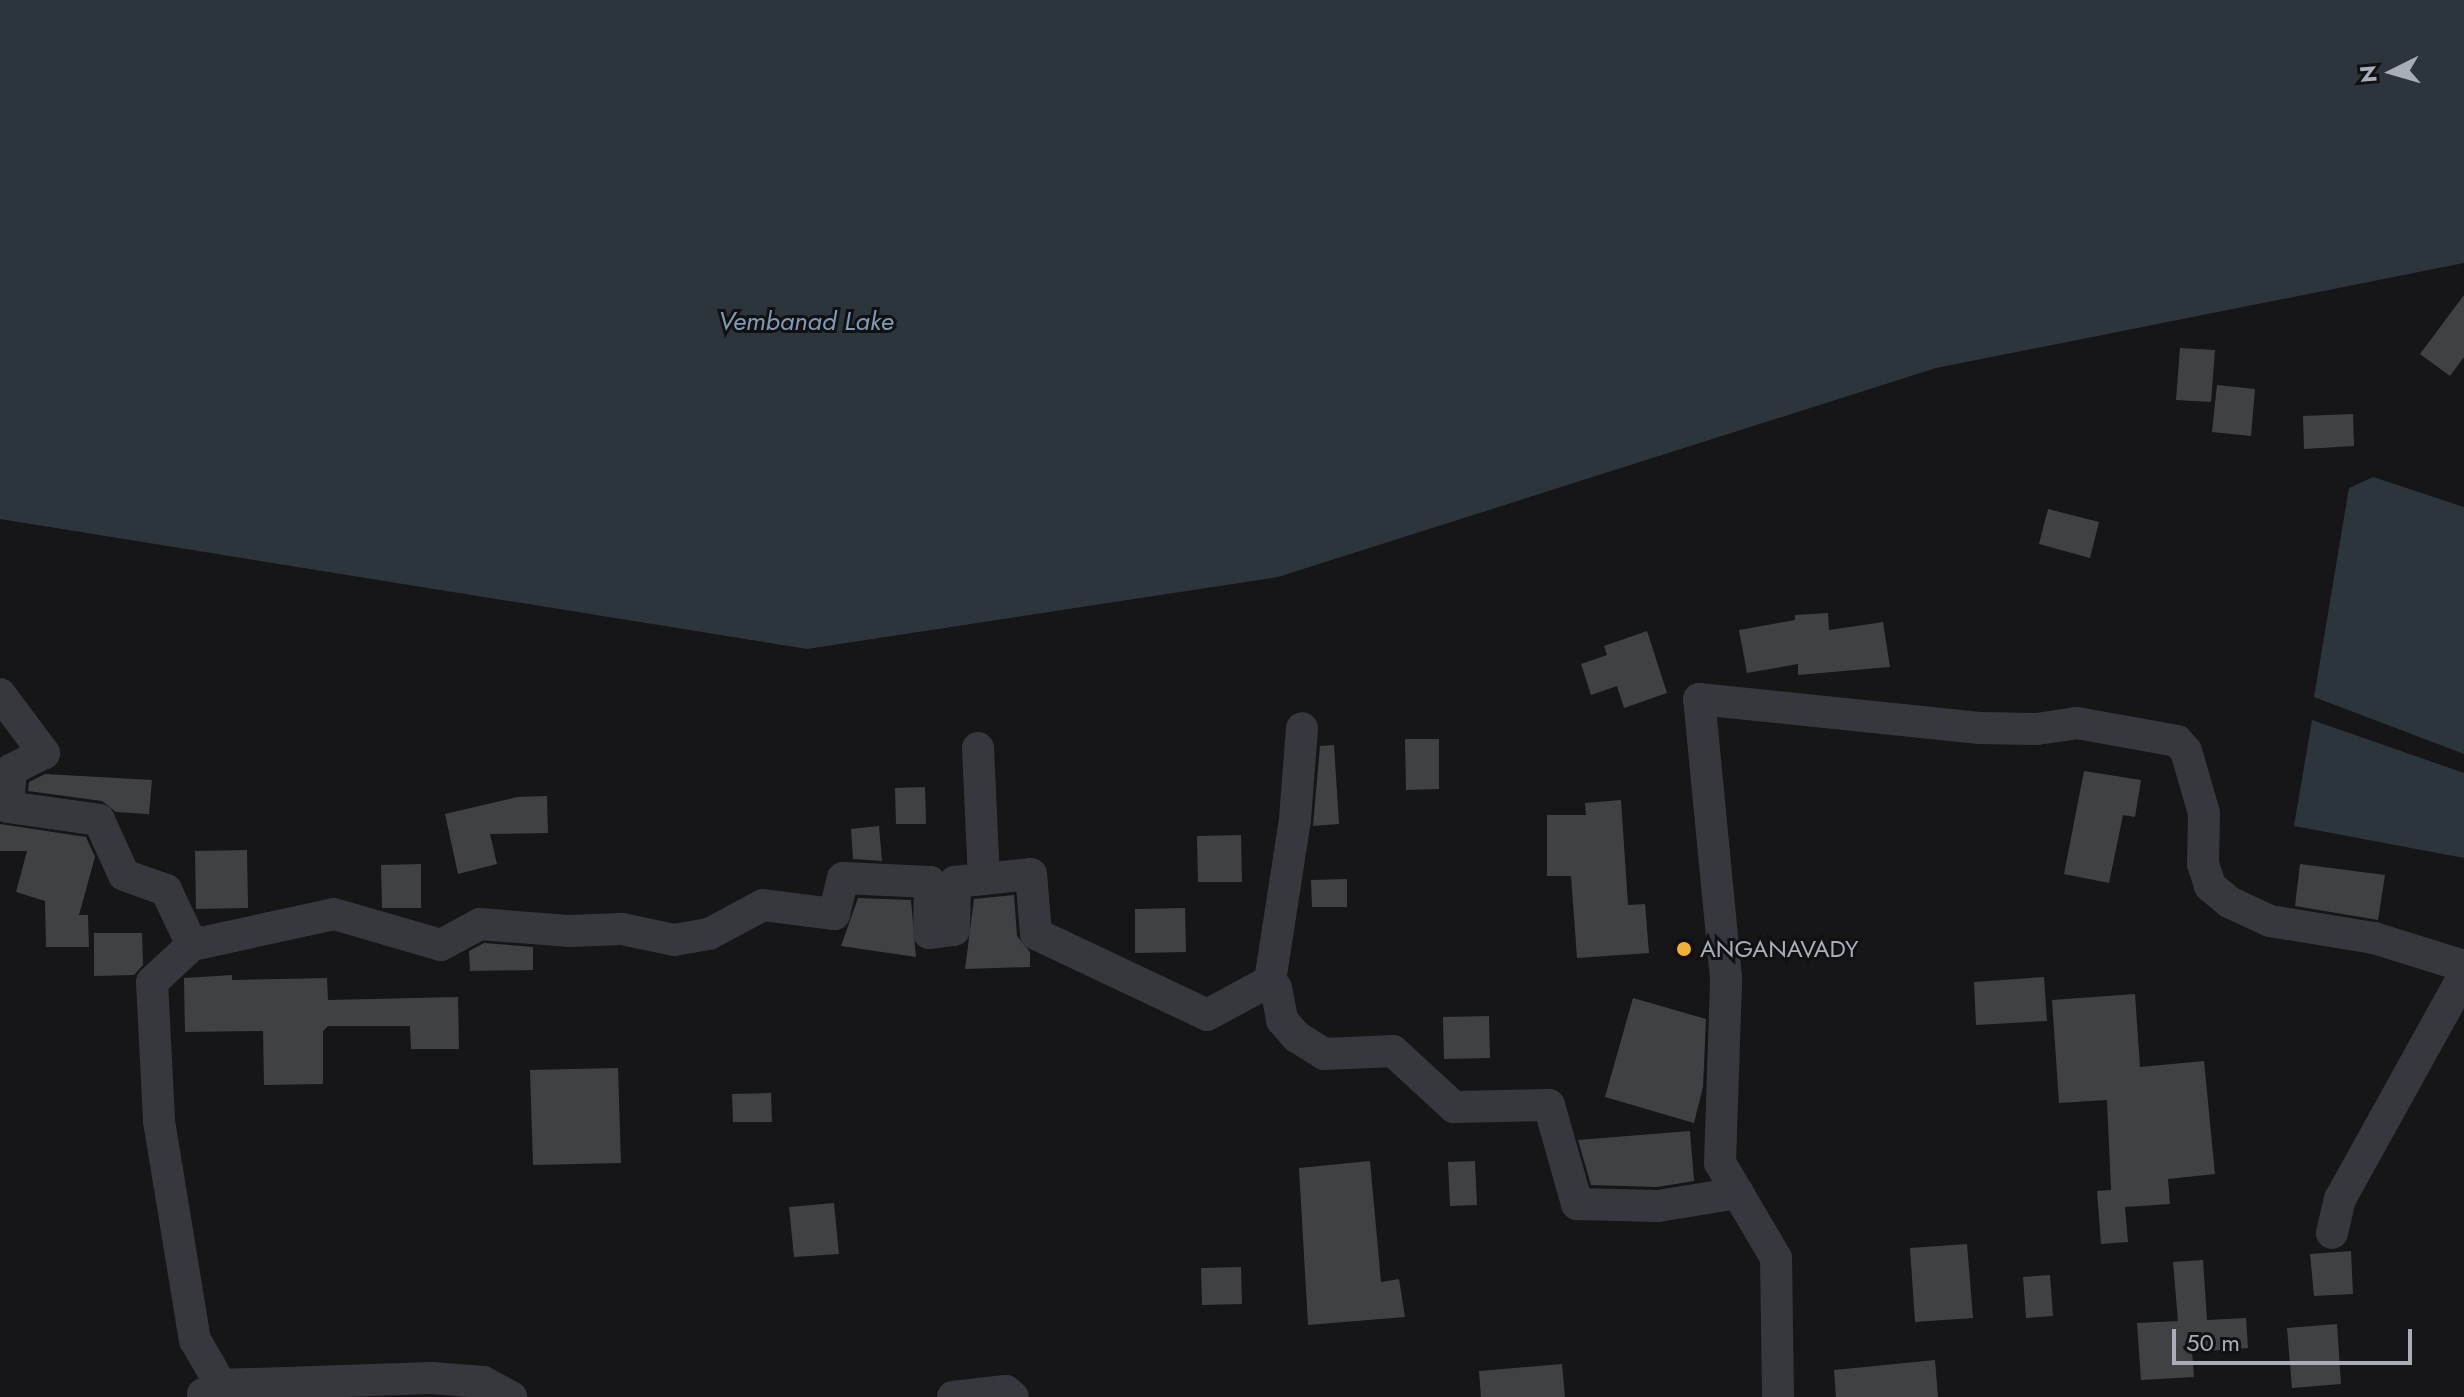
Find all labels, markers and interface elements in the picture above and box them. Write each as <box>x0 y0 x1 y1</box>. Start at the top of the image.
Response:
north arrow <box>2352 32 2432 112</box>
text: N <box>2351 64 2385 84</box>
water label: Vembanad Lake <box>718 306 894 338</box>
place label: ANGANAVADY <box>1700 935 1859 963</box>
marker: ANGANAVADY <box>1675 940 1693 958</box>
scale bar <box>2176 1313 2416 1363</box>
text: 50 m <box>2186 1325 2240 1360</box>

